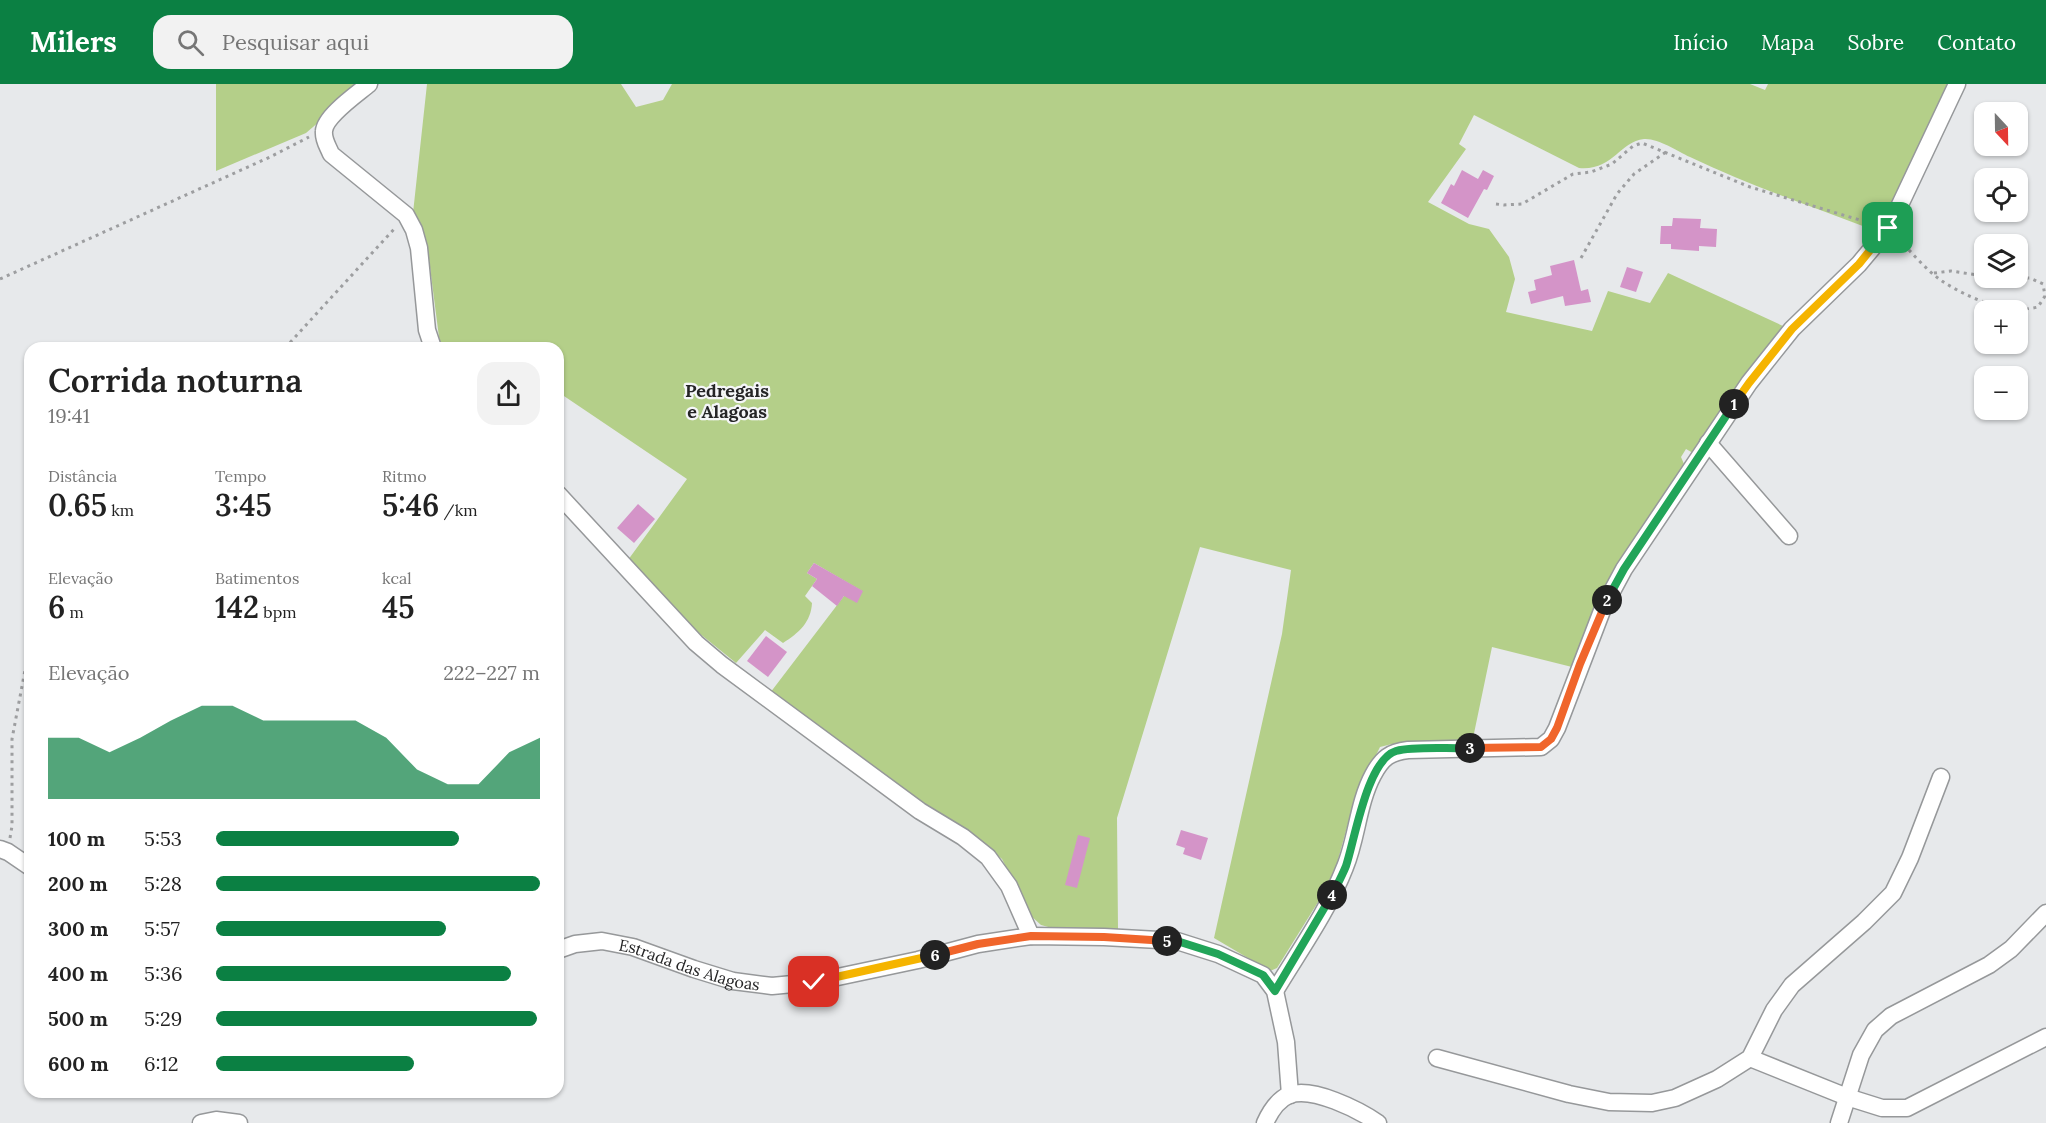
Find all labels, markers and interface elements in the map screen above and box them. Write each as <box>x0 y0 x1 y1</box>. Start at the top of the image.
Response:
search box <box>153 15 573 69</box>
text: Milers <box>30 24 117 60</box>
icon: search <box>174 26 207 59</box>
text: Pesquisar aqui <box>222 28 369 56</box>
text: Início <box>1673 29 1728 56</box>
text: Mapa <box>1761 29 1815 56</box>
text: Sobre <box>1848 29 1904 56</box>
text: Contato <box>1937 29 2016 56</box>
north arrow <box>1974 102 2028 156</box>
map controls <box>1974 102 2028 420</box>
button: locate <box>1974 168 2028 222</box>
pin <box>1862 202 1913 253</box>
icon: arrive <box>1871 211 1904 244</box>
button: layers <box>1974 234 2028 288</box>
button: + <box>1974 300 2028 354</box>
text: Corrida noturna <box>48 359 303 401</box>
button: share <box>477 362 540 425</box>
button: − <box>1974 366 2028 420</box>
district label: Pedregais e Alagoas <box>685 379 769 423</box>
pin: 1 <box>1719 389 1749 419</box>
text: 1 <box>1731 394 1737 414</box>
text: 19:41 <box>48 403 90 428</box>
text: Distância <box>48 466 117 486</box>
text: Tempo <box>215 466 266 486</box>
text: Ritmo <box>382 466 427 486</box>
text: 0.65 <box>48 486 107 524</box>
text: 3:45 <box>215 486 272 524</box>
text: 5:46 <box>382 486 439 524</box>
text: km <box>107 500 134 520</box>
text: /km <box>439 500 478 520</box>
text: Elevação <box>48 568 113 588</box>
text: Batimentos <box>215 568 299 588</box>
text: kcal <box>382 568 412 588</box>
pin: 2 <box>1592 585 1622 615</box>
text: 6 <box>48 588 65 626</box>
text: 142 <box>215 588 259 626</box>
text: 45 <box>382 588 415 626</box>
text: 2 <box>1603 590 1611 610</box>
text: m <box>65 602 84 622</box>
text: bpm <box>259 602 297 622</box>
text: Elevação <box>48 660 129 685</box>
text: 222–227 m <box>443 660 540 685</box>
pin: 3 <box>1455 733 1485 763</box>
text: 3 <box>1466 738 1474 758</box>
text: 100 m <box>48 826 105 851</box>
text: 5:53 <box>144 826 182 851</box>
text: 200 m <box>48 871 108 896</box>
text: 5:28 <box>144 871 182 896</box>
pin: 4 <box>1317 880 1347 910</box>
text: 4 <box>1328 885 1336 905</box>
text: 300 m <box>48 916 108 941</box>
text: 5:57 <box>144 916 180 941</box>
pin: 5 <box>1152 926 1182 956</box>
text: 5 <box>1163 931 1171 951</box>
street label: Estrada das Alagoas <box>617 934 761 994</box>
pin: 6 <box>920 940 950 970</box>
text: 6 <box>930 945 940 965</box>
pin <box>788 956 839 1007</box>
text: 400 m <box>48 961 108 986</box>
text: 5:36 <box>144 961 183 986</box>
icon: check <box>797 965 830 998</box>
text: 500 m <box>48 1006 108 1031</box>
text: 5:29 <box>144 1006 182 1031</box>
text: 600 m <box>48 1051 109 1076</box>
text: 6:12 <box>144 1051 179 1076</box>

